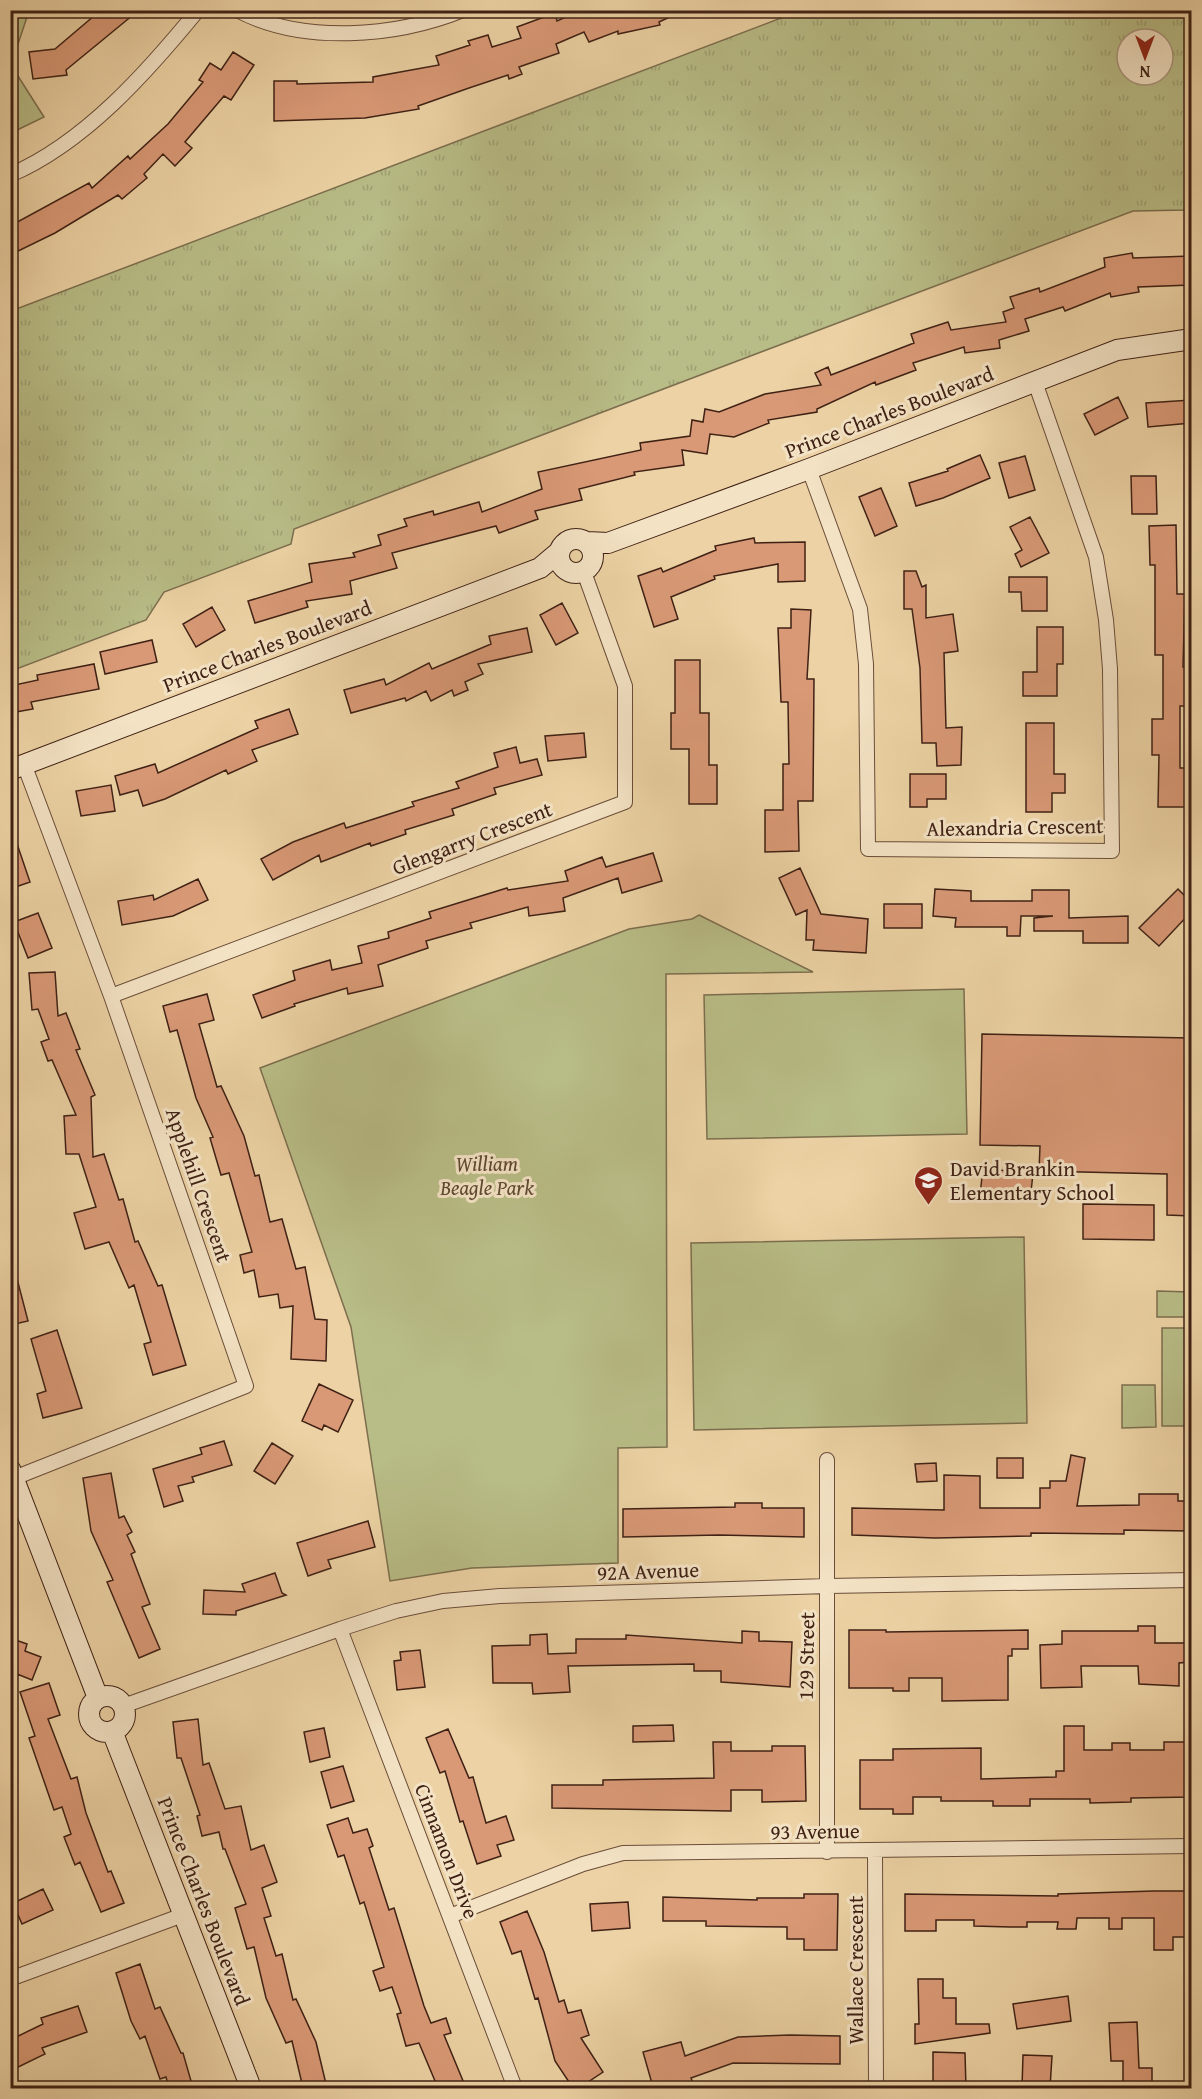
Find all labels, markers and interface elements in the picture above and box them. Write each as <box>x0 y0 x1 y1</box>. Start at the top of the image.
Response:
north arrow <box>1115 27 1175 87</box>
text: N <box>1139 60 1150 84</box>
street label: Prince Charles Boulevard <box>780 358 999 466</box>
street label: Prince Charles Boulevard <box>158 592 377 700</box>
street label: Glengarry Crescent <box>388 793 557 883</box>
street label: Alexandria Crescent <box>926 810 1104 844</box>
street label: Applehill Crescent <box>158 1104 240 1267</box>
park label: William Beagle Park <box>439 1148 534 1203</box>
place label: David Brankin Elementary School <box>950 1153 1115 1208</box>
school or university icon: David Brankin Elementary School <box>913 1164 945 1206</box>
street label: 92A Avenue <box>596 1554 700 1588</box>
street label: 129 Street <box>790 1611 822 1700</box>
street label: Cinnamon Drive <box>407 1779 487 1923</box>
street label: Prince Charles Boulevard <box>150 1792 258 2011</box>
street label: 93 Avenue <box>770 1815 860 1847</box>
street label: Wallace Crescent <box>840 1895 871 2044</box>

